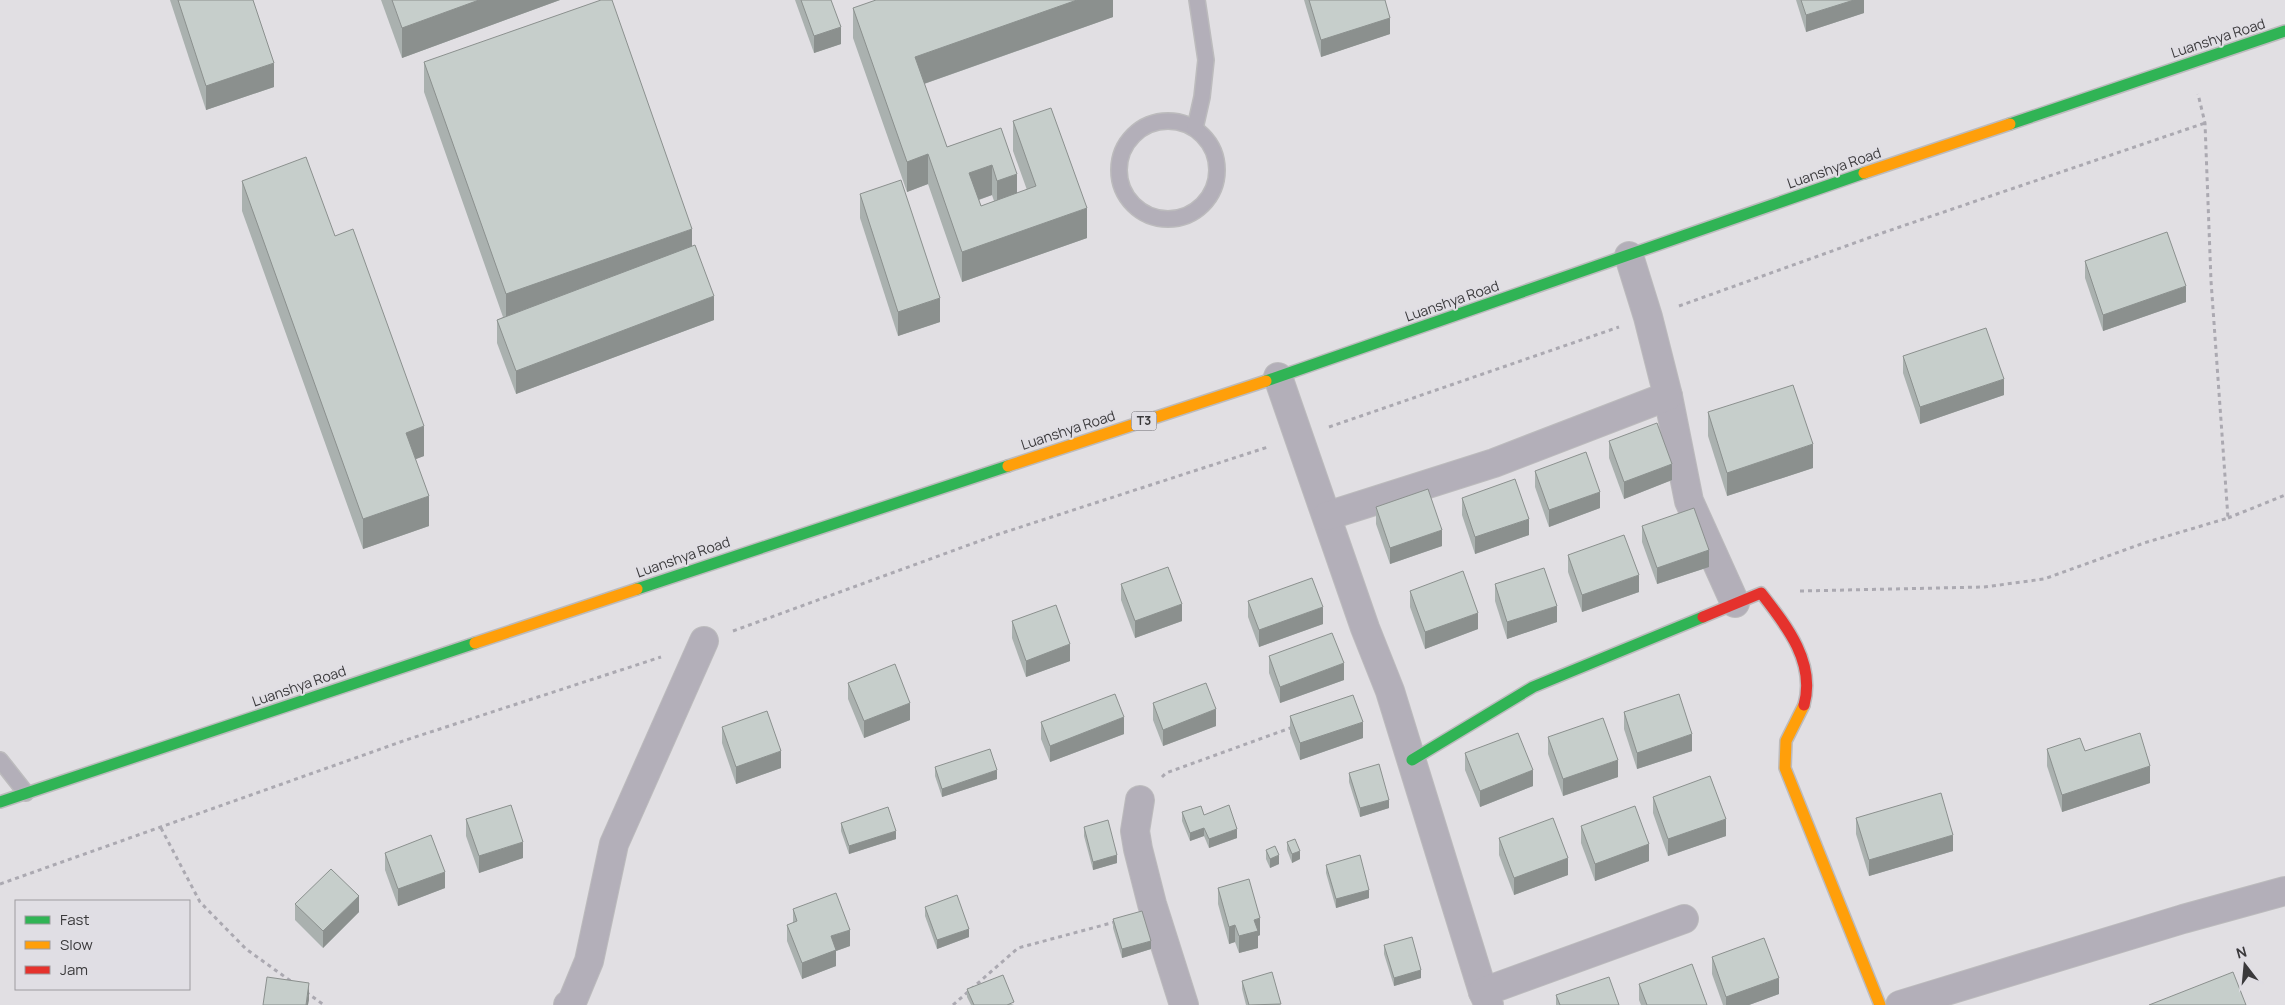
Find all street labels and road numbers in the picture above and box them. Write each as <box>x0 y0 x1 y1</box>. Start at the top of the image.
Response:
street label: Luanshya Road <box>2168 13 2267 62</box>
street label: Luanshya Road <box>1784 143 1883 192</box>
street label: Luanshya Road <box>1402 276 1501 325</box>
street label: Luanshya Road <box>1018 405 1117 454</box>
road number: T3 <box>1132 412 1156 431</box>
street label: Luanshya Road <box>633 532 732 581</box>
street label: Luanshya Road <box>249 661 348 710</box>

